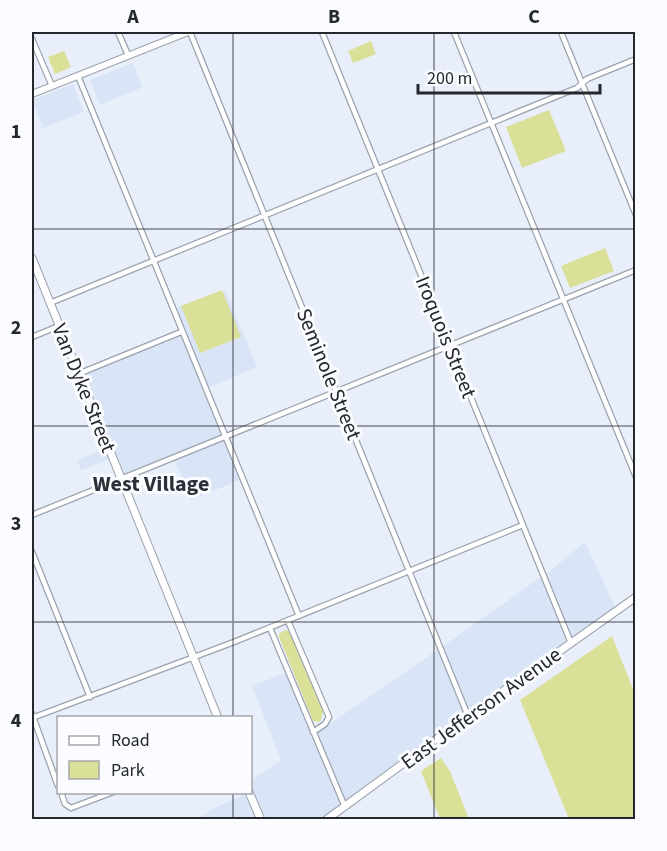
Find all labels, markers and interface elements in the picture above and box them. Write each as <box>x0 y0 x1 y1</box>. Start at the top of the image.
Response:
text: A <box>126 3 139 31</box>
text: B <box>328 3 340 31</box>
text: C <box>528 3 540 31</box>
scale bar <box>418 57 600 95</box>
text: 200 m <box>427 66 472 91</box>
text: 1 <box>11 118 21 146</box>
street label: Iroquois Street <box>408 271 484 403</box>
street label: Seminole Street <box>289 304 369 444</box>
text: 2 <box>11 314 21 342</box>
street label: Van Dyke Street <box>45 319 123 457</box>
district label: West Village <box>93 468 209 500</box>
text: 3 <box>11 510 21 538</box>
street label: East Jefferson Avenue <box>395 639 567 777</box>
text: 4 <box>11 707 22 735</box>
legend <box>57 716 252 794</box>
text: Road <box>111 728 150 753</box>
text: Park <box>111 758 145 783</box>

